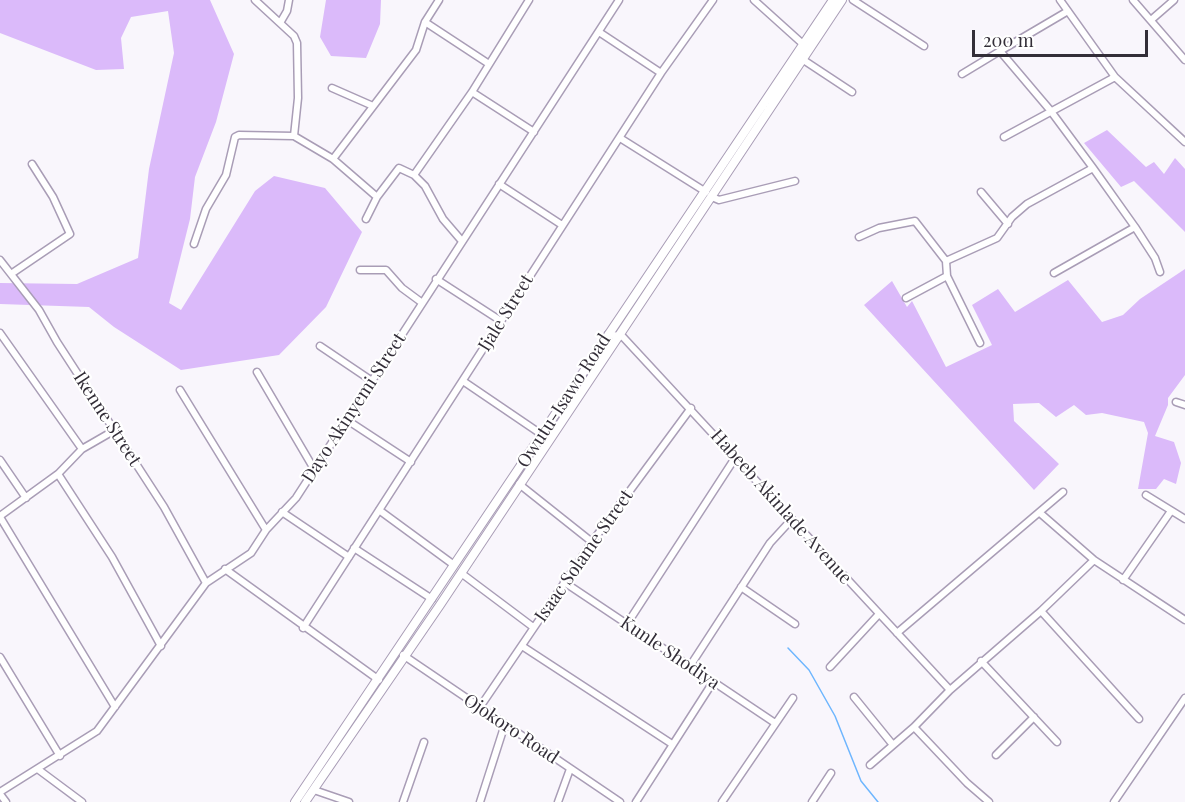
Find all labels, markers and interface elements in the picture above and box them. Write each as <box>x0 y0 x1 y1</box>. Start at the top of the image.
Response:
scale bar <box>975 18 1150 56</box>
text: 200 m <box>983 28 1034 52</box>
street label: Ijale Street <box>474 270 538 356</box>
street label: Dayo Akinyemi Street <box>297 329 411 487</box>
street label: Owutu-Isawo Road <box>513 330 615 472</box>
street label: Ikenne Street <box>69 368 145 470</box>
street label: Habeeb Akinlade Avenue <box>706 425 856 589</box>
street label: Isaac Solame Street <box>530 486 638 626</box>
street label: Kunle Shodiya <box>616 612 724 694</box>
street label: Ojokoro Road <box>459 689 563 769</box>

